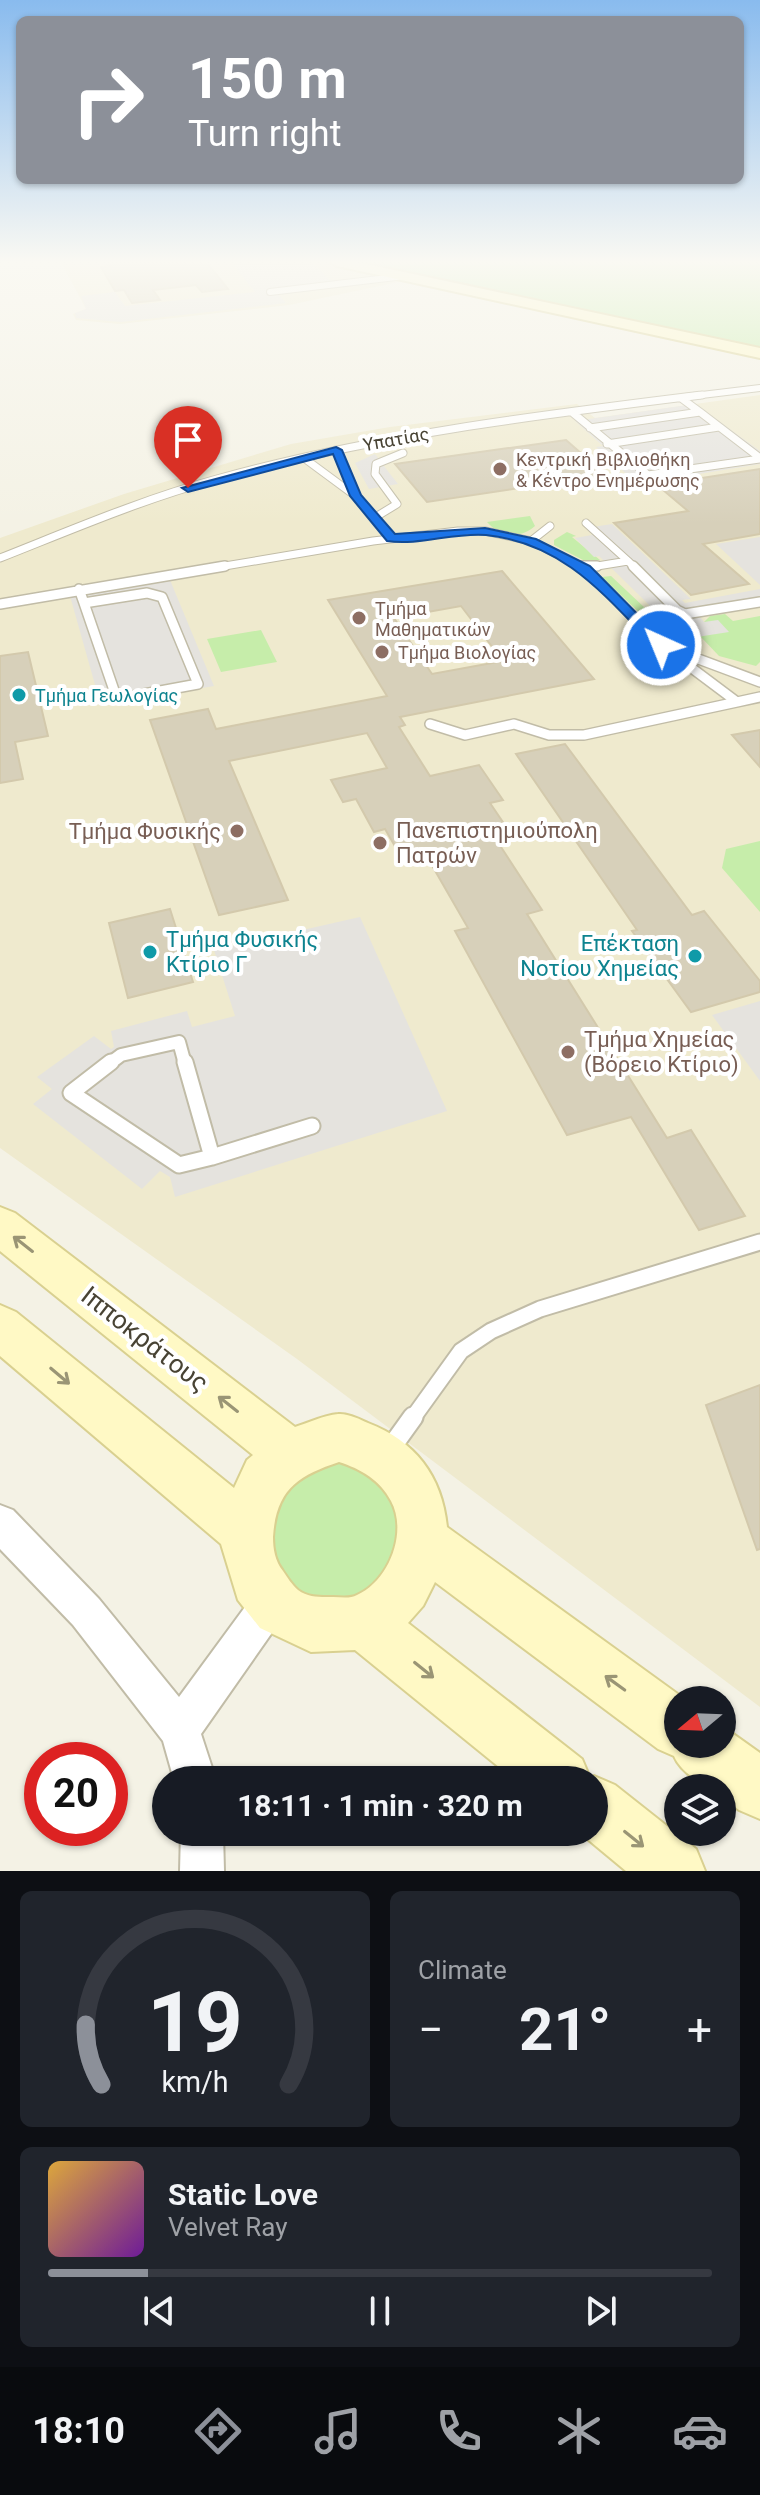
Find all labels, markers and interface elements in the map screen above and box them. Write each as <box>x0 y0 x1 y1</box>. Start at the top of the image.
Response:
text: 150 m <box>188 46 347 112</box>
icon: right <box>56 48 160 152</box>
text: Turn right <box>188 113 341 155</box>
pin <box>154 406 222 488</box>
icon: arrive <box>166 418 210 462</box>
street label: Υπατίας <box>361 423 431 455</box>
place label: Κεντρική Βιβλιοθήκη & Κέντρο Ενημέρωσης <box>516 449 700 491</box>
marker: Κεντρική Βιβλιοθήκη & Κέντρο Ενημέρωσης <box>491 460 509 478</box>
place label: Τμήμα Μαθηματικών <box>375 598 491 640</box>
position arrow <box>619 603 703 687</box>
marker: Τμήμα Μαθηματικών <box>350 609 368 627</box>
place label: Τμήμα Βιολογίας <box>398 642 536 663</box>
marker: Τμήμα Βιολογίας <box>373 643 391 661</box>
place label: Τμήμα Γεωλογίας <box>35 685 178 706</box>
marker: Τμήμα Γεωλογίας <box>10 686 28 704</box>
place label: Πανεπιστημιούπολη Πατρών <box>396 818 598 868</box>
place label: Τμήμα Φυσικής <box>69 819 221 844</box>
marker: Τμήμα Φυσικής <box>228 822 246 840</box>
marker: Πανεπιστημιούπολη Πατρών <box>371 834 389 852</box>
place label: Τμήμα Φυσικής Κτίριο Γ <box>166 927 318 977</box>
place label: Επέκταση Νοτίου Χημείας <box>520 931 679 981</box>
marker: Τμήμα Φυσικής Κτίριο Γ <box>141 943 159 961</box>
marker: Επέκταση Νοτίου Χημείας <box>686 947 704 965</box>
place label: Τμήμα Xημείας (Βόρειο Κτίριο) <box>584 1027 739 1078</box>
marker: Τμήμα Xημείας (Βόρειο Κτίριο) <box>559 1043 577 1061</box>
one-way arrow <box>13 1236 34 1253</box>
street label: Ιπποκράτους <box>75 1280 215 1398</box>
one-way arrow <box>49 1367 70 1385</box>
one-way arrow <box>218 1396 239 1413</box>
one-way arrow <box>413 1662 434 1679</box>
one-way arrow <box>605 1675 626 1692</box>
north arrow <box>664 1686 736 1758</box>
map controls <box>664 1686 736 1846</box>
speed limit sign: 20 <box>24 1742 128 1846</box>
button: layers <box>664 1774 736 1846</box>
text: 18:11 · 1 min · 320 m <box>237 1788 523 1823</box>
one-way arrow <box>623 1830 644 1847</box>
text: Climate <box>418 1955 507 1985</box>
text: 19 <box>147 1974 243 2071</box>
text: 21° <box>519 1994 611 2065</box>
text: − <box>418 2004 443 2056</box>
text: + <box>687 2004 712 2056</box>
text: km/h <box>161 2065 229 2099</box>
text: Static Love <box>168 2177 318 2212</box>
text: Velvet Ray <box>168 2212 288 2242</box>
icon: previous <box>137 2289 181 2333</box>
icon: pause <box>358 2289 402 2333</box>
icon: next <box>579 2289 623 2333</box>
icon: directions <box>190 2403 246 2459</box>
icon: music <box>310 2403 366 2459</box>
icon: phone <box>431 2403 487 2459</box>
icon: climate <box>551 2403 607 2459</box>
icon: car <box>672 2403 728 2459</box>
text: 18:10 <box>32 2410 125 2452</box>

